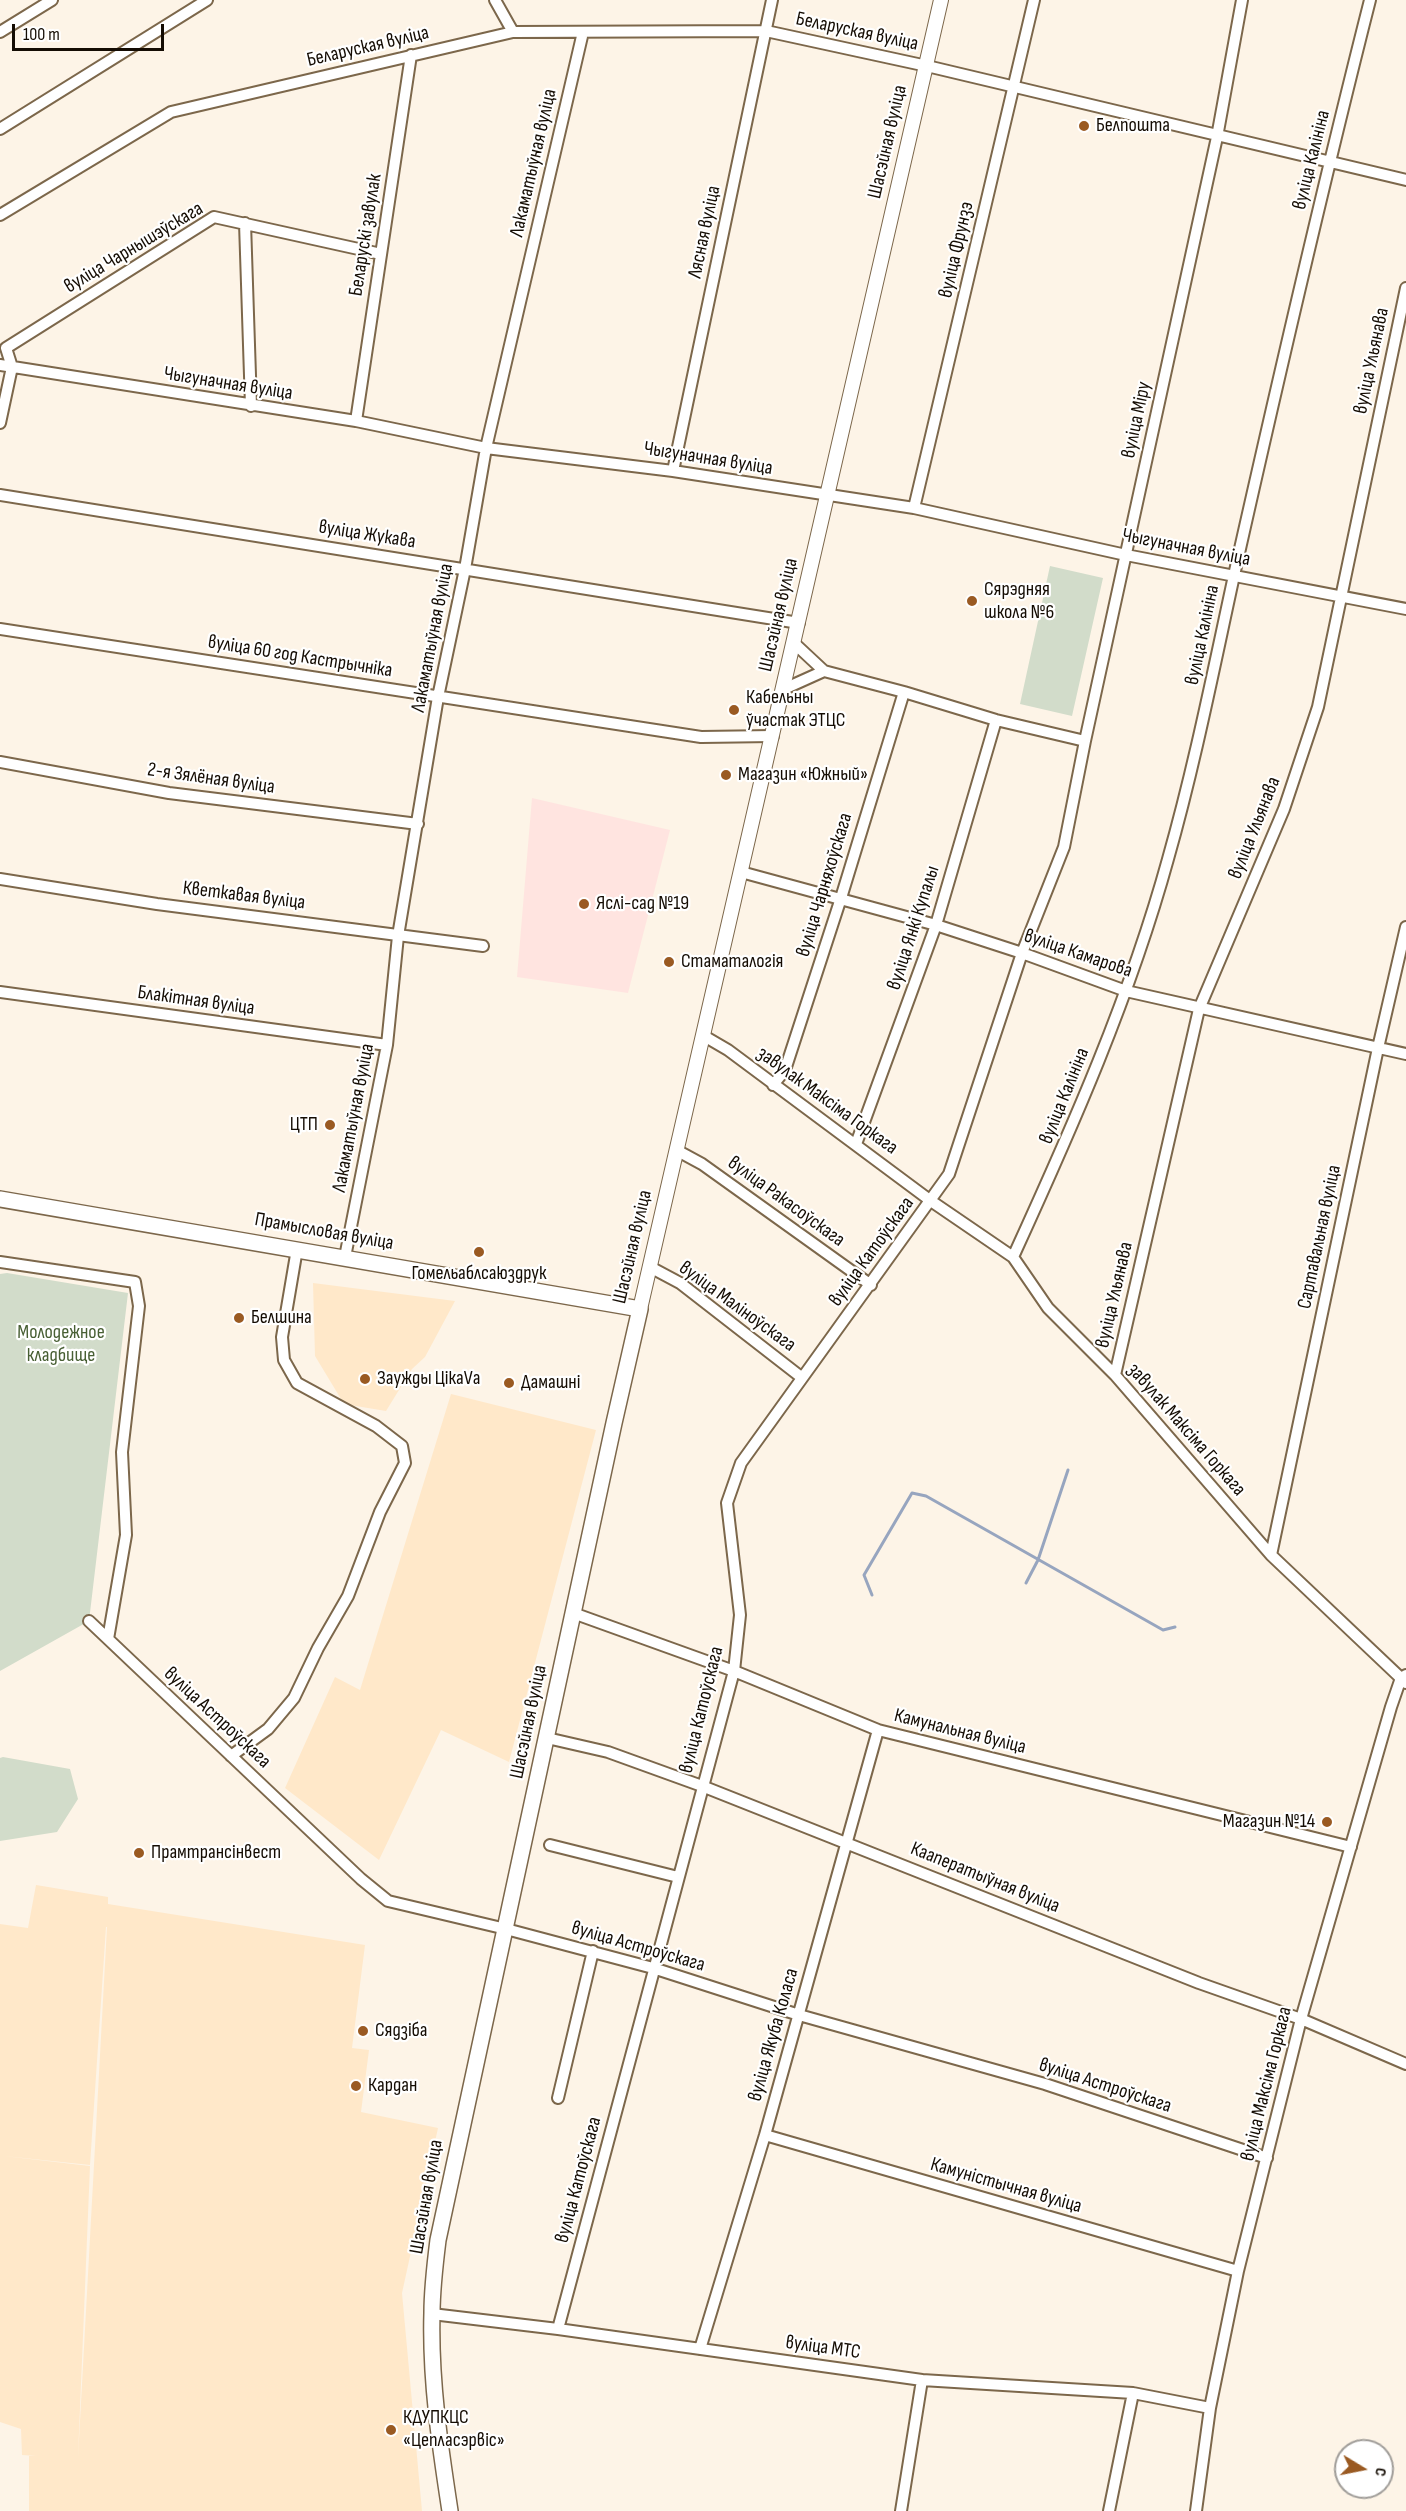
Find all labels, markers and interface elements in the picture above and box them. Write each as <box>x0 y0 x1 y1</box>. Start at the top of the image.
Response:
street label: Беларуская вуліца <box>794 7 920 57</box>
scale bar <box>15 12 166 50</box>
street label: Беларуская вуліца <box>305 21 431 73</box>
text: 100 m <box>23 24 60 45</box>
street label: Шасэйная вуліца <box>863 83 913 201</box>
street label: Лакаматыўная вуліца <box>505 87 563 239</box>
street label: вуліца Калініна <box>1288 108 1336 212</box>
place label: Белпошта <box>1096 114 1170 138</box>
marker: Белпошта <box>1077 119 1091 133</box>
street label: Беларускі завулак <box>345 172 387 298</box>
street label: Лясная вуліца <box>684 184 726 280</box>
street label: вуліца Чарнышэўскага <box>60 197 208 299</box>
street label: вуліца Фрунзэ <box>934 200 980 300</box>
street label: вуліца Ульянава <box>1349 306 1395 416</box>
street label: Чыгуначная вуліца <box>162 362 294 406</box>
street label: вуліца Міру <box>1117 380 1157 460</box>
street label: Чыгуначная вуліца <box>642 437 774 481</box>
street label: вуліца Жукава <box>317 515 417 555</box>
street label: Чыгуначная вуліца <box>1120 524 1252 572</box>
street label: Шасэйная вуліца <box>754 556 804 674</box>
street label: Лакаматыўная вуліца <box>407 562 459 714</box>
place label: Сярэдняя школа №6 <box>984 578 1054 625</box>
street label: вуліца Калініна <box>1181 583 1225 687</box>
marker: Сярэдняя школа №6 <box>965 594 979 608</box>
street label: вуліца 60 год Кастрычніка <box>206 631 394 683</box>
place label: Кабельны ўчастак ЭТЦС <box>746 686 845 733</box>
marker: Кабельны ўчастак ЭТЦС <box>727 703 741 717</box>
street label: 2-я Зялёная вуліца <box>146 758 276 800</box>
place label: Магазин «Южный» <box>738 763 868 787</box>
marker: Магазин «Южный» <box>719 768 733 782</box>
street label: вуліца Ульянава <box>1224 774 1286 882</box>
street label: вуліца Чарняхоўскага <box>792 810 858 960</box>
street label: вуліца Янкі Купалы <box>883 863 945 993</box>
street label: Кветкавая вуліца <box>181 877 307 915</box>
place label: Яслі-сад №19 <box>596 892 689 916</box>
marker: Яслі-сад №19 <box>577 897 591 911</box>
street label: вуліца Камарова <box>1021 924 1135 984</box>
place label: Стаматалогія <box>681 950 783 974</box>
marker: Стаматалогія <box>662 955 676 969</box>
street label: Блакітная вуліца <box>136 981 256 1021</box>
street label: Лакаматыўная вуліца <box>328 1042 380 1194</box>
street label: завулак Максіма Горкага <box>752 1042 902 1160</box>
street label: вуліца Калініна <box>1035 1044 1095 1148</box>
place label: ЦТП <box>290 1113 318 1137</box>
marker: ЦТП <box>323 1118 337 1132</box>
street label: вуліца Ракасоўскага <box>723 1151 849 1253</box>
street label: Сартавальная вуліца <box>1293 1163 1347 1311</box>
street label: Шасэйная вуліца <box>608 1188 658 1306</box>
street label: вуліца Катоўскага <box>824 1193 920 1311</box>
street label: Прамысловая вуліца <box>253 1208 395 1256</box>
street label: вуліца Ульянава <box>1091 1240 1139 1350</box>
marker: Гомельаблсаюздрук <box>472 1245 486 1259</box>
street label: вуліца Маліноўскага <box>674 1257 800 1357</box>
place label: Гомельаблсаюздрук <box>411 1262 547 1286</box>
place label: Белшина <box>251 1306 312 1330</box>
marker: Белшина <box>232 1311 246 1325</box>
park label: Молодежное кладбище <box>17 1321 105 1368</box>
street label: завулак Максіма Горкага <box>1122 1359 1250 1501</box>
place label: Заужды ЦікаVа <box>377 1367 480 1391</box>
place label: Дамашні <box>521 1371 580 1395</box>
marker: Заужды ЦікаVа <box>358 1372 372 1386</box>
marker: Дамашні <box>502 1376 516 1390</box>
street label: вуліца Катоўскага <box>675 1644 729 1776</box>
street label: вуліца Астроўскага <box>158 1662 276 1774</box>
street label: Шасэйная вуліца <box>505 1663 553 1781</box>
street label: Камунальная вуліца <box>892 1704 1028 1760</box>
place label: Магазин №14 <box>1223 1810 1315 1834</box>
marker: Магазин №14 <box>1320 1815 1334 1829</box>
street label: Кааператыўная вуліца <box>907 1837 1063 1919</box>
place label: Прамтрансінвест <box>151 1841 281 1865</box>
marker: Прамтрансінвест <box>132 1846 146 1860</box>
street label: вуліца Астроўскага <box>568 1916 708 1978</box>
street label: вуліца Якуба Коласа <box>744 1966 804 2104</box>
street label: вуліца Максіма Горкага <box>1236 2004 1298 2164</box>
place label: Сядзіба <box>375 2019 428 2043</box>
marker: Сядзіба <box>356 2024 370 2038</box>
street label: вуліца Астроўскага <box>1036 2053 1174 2119</box>
place label: Кардан <box>368 2074 417 2098</box>
marker: Кардан <box>349 2079 363 2093</box>
street label: вуліца Катоўскага <box>551 2114 607 2246</box>
street label: Шасэйная вуліца <box>405 2138 449 2256</box>
street label: Камуністычная вуліца <box>928 2153 1084 2219</box>
street label: вуліца МТС <box>784 2331 862 2365</box>
place label: КДУПКЦС «Цепласэрвіс» <box>403 2406 505 2453</box>
marker: КДУПКЦС «Цепласэрвіс» <box>384 2423 398 2437</box>
north arrow <box>1334 2439 1394 2499</box>
text: С <box>1370 2466 1390 2478</box>

